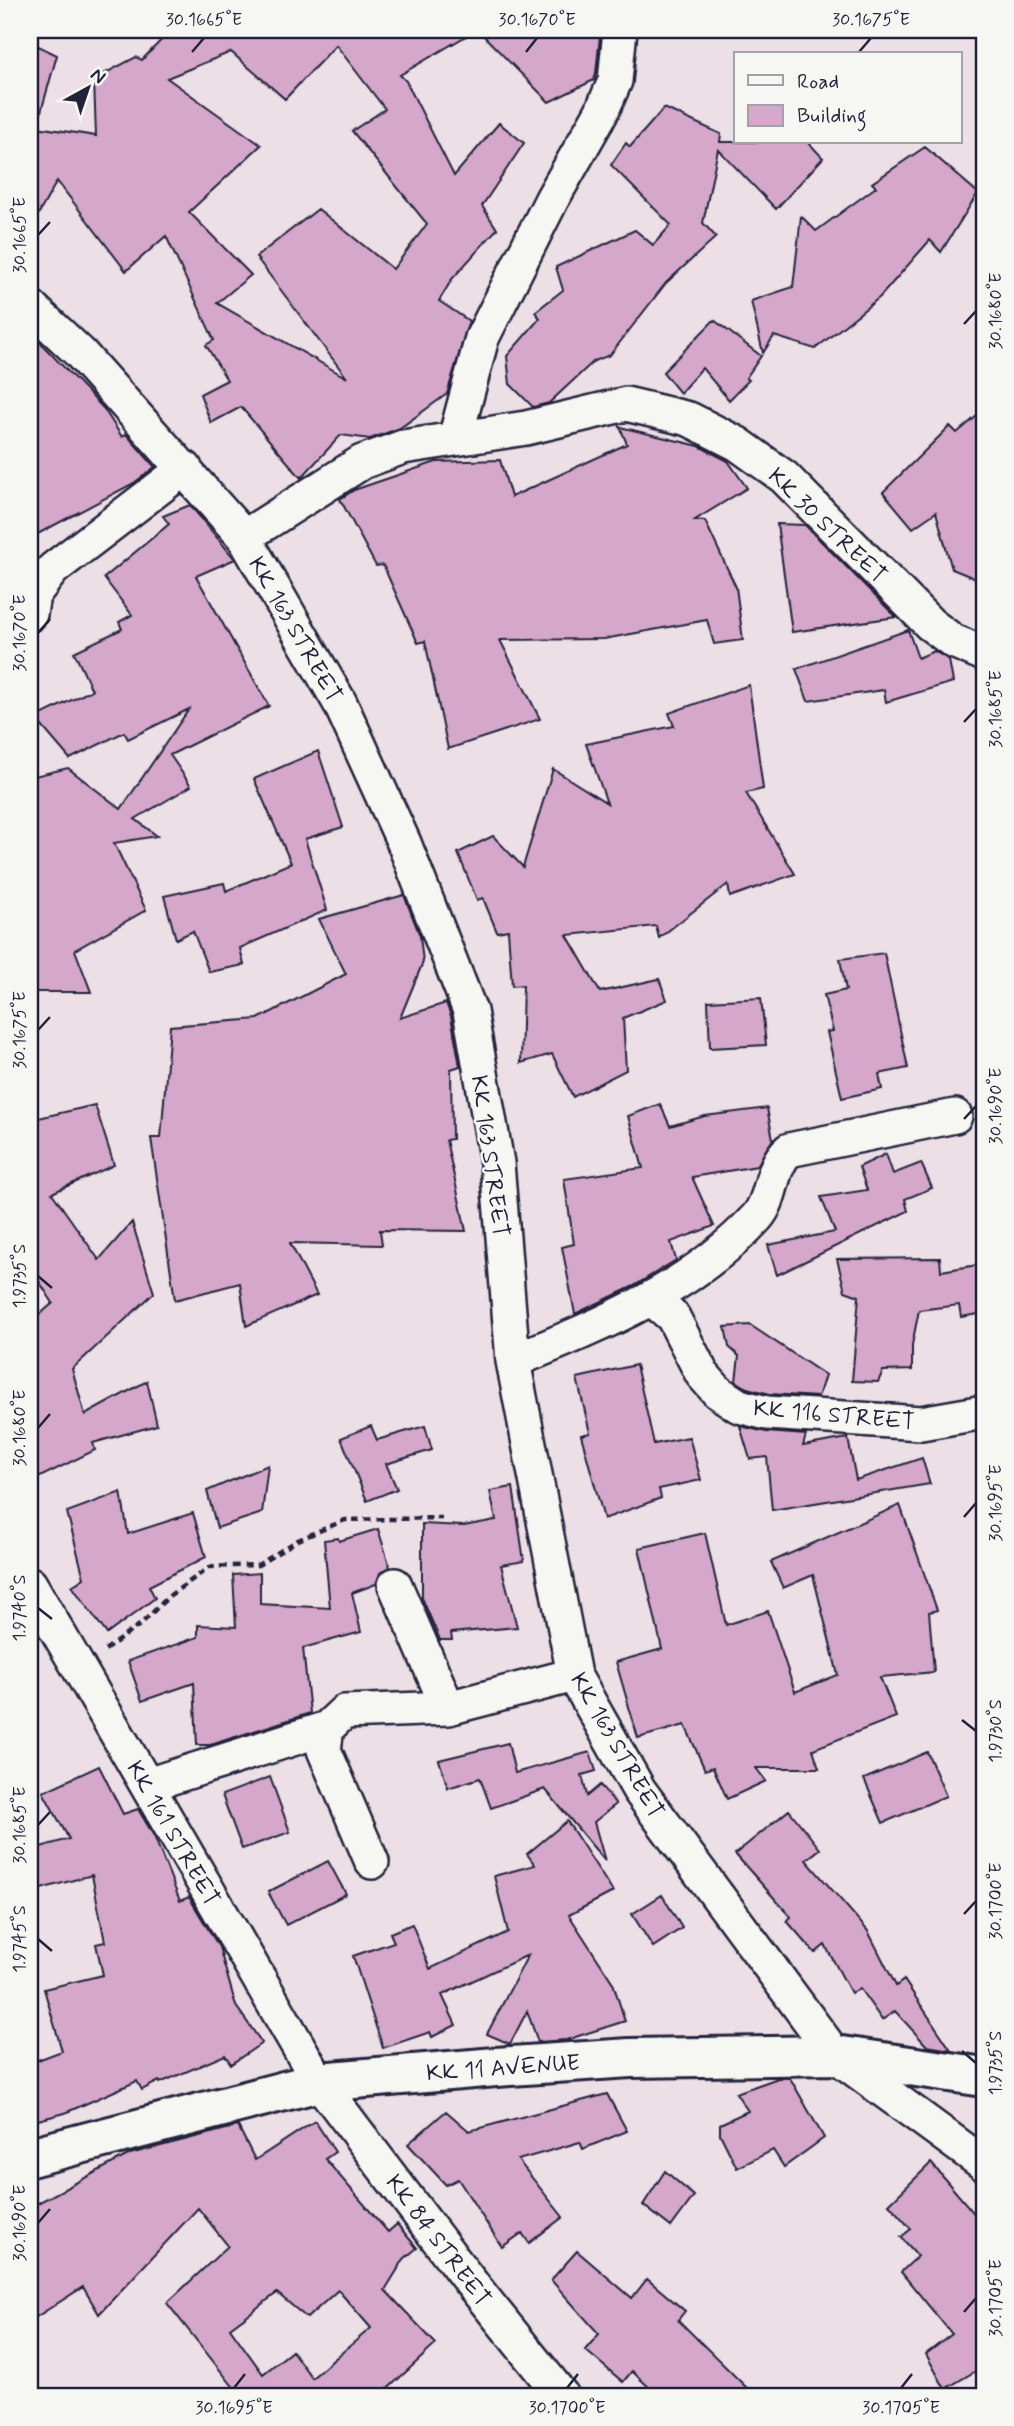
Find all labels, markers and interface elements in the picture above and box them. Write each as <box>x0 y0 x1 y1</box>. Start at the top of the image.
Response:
text: 30.1665°E <box>166 8 242 32</box>
text: 30.1670°E <box>498 8 576 32</box>
text: 30.1675°E <box>832 8 910 32</box>
north arrow <box>52 52 122 122</box>
legend <box>734 52 962 144</box>
text: N <box>85 62 111 90</box>
text: Road <box>797 68 839 96</box>
text: Building <box>797 102 867 132</box>
text: 30.1665°E <box>8 197 32 273</box>
text: 30.1680°E <box>984 272 1008 350</box>
street label: KK 30 STREET <box>761 462 893 591</box>
street label: KK 163 STREET <box>240 552 348 708</box>
text: 30.1670°E <box>8 594 32 672</box>
text: 30.1685°E <box>984 670 1008 748</box>
text: 30.1675°E <box>8 991 32 1069</box>
text: 30.1690°E <box>984 1068 1008 1144</box>
street label: KK 163 STREET <box>463 1073 515 1239</box>
text: 1.9735°S <box>8 1244 32 1308</box>
text: 30.1680°E <box>8 1389 32 1467</box>
street label: KK 116 STREET <box>752 1394 916 1438</box>
text: 30.1695°E <box>984 1464 1008 1542</box>
text: 1.9740°S <box>8 1575 32 1641</box>
street label: KK 163 STREET <box>562 1668 670 1824</box>
text: 1.9730°S <box>984 1699 1008 1763</box>
street label: KK 161 STREET <box>119 1756 226 1912</box>
text: 30.1685°E <box>8 1786 32 1864</box>
text: 30.1700°E <box>984 1862 1008 1940</box>
text: 1.9745°S <box>8 1905 32 1973</box>
text: 1.9735°S <box>984 2031 1008 2095</box>
street label: KK 11 AVENUE <box>425 2049 581 2089</box>
street label: KK 84 STREET <box>378 2169 497 2313</box>
text: 30.1690°E <box>8 2185 32 2261</box>
text: 30.1705°E <box>984 2259 1008 2337</box>
text: 30.1695°E <box>195 2396 273 2420</box>
text: 30.1700°E <box>528 2396 606 2420</box>
text: 30.1705°E <box>862 2396 940 2420</box>

